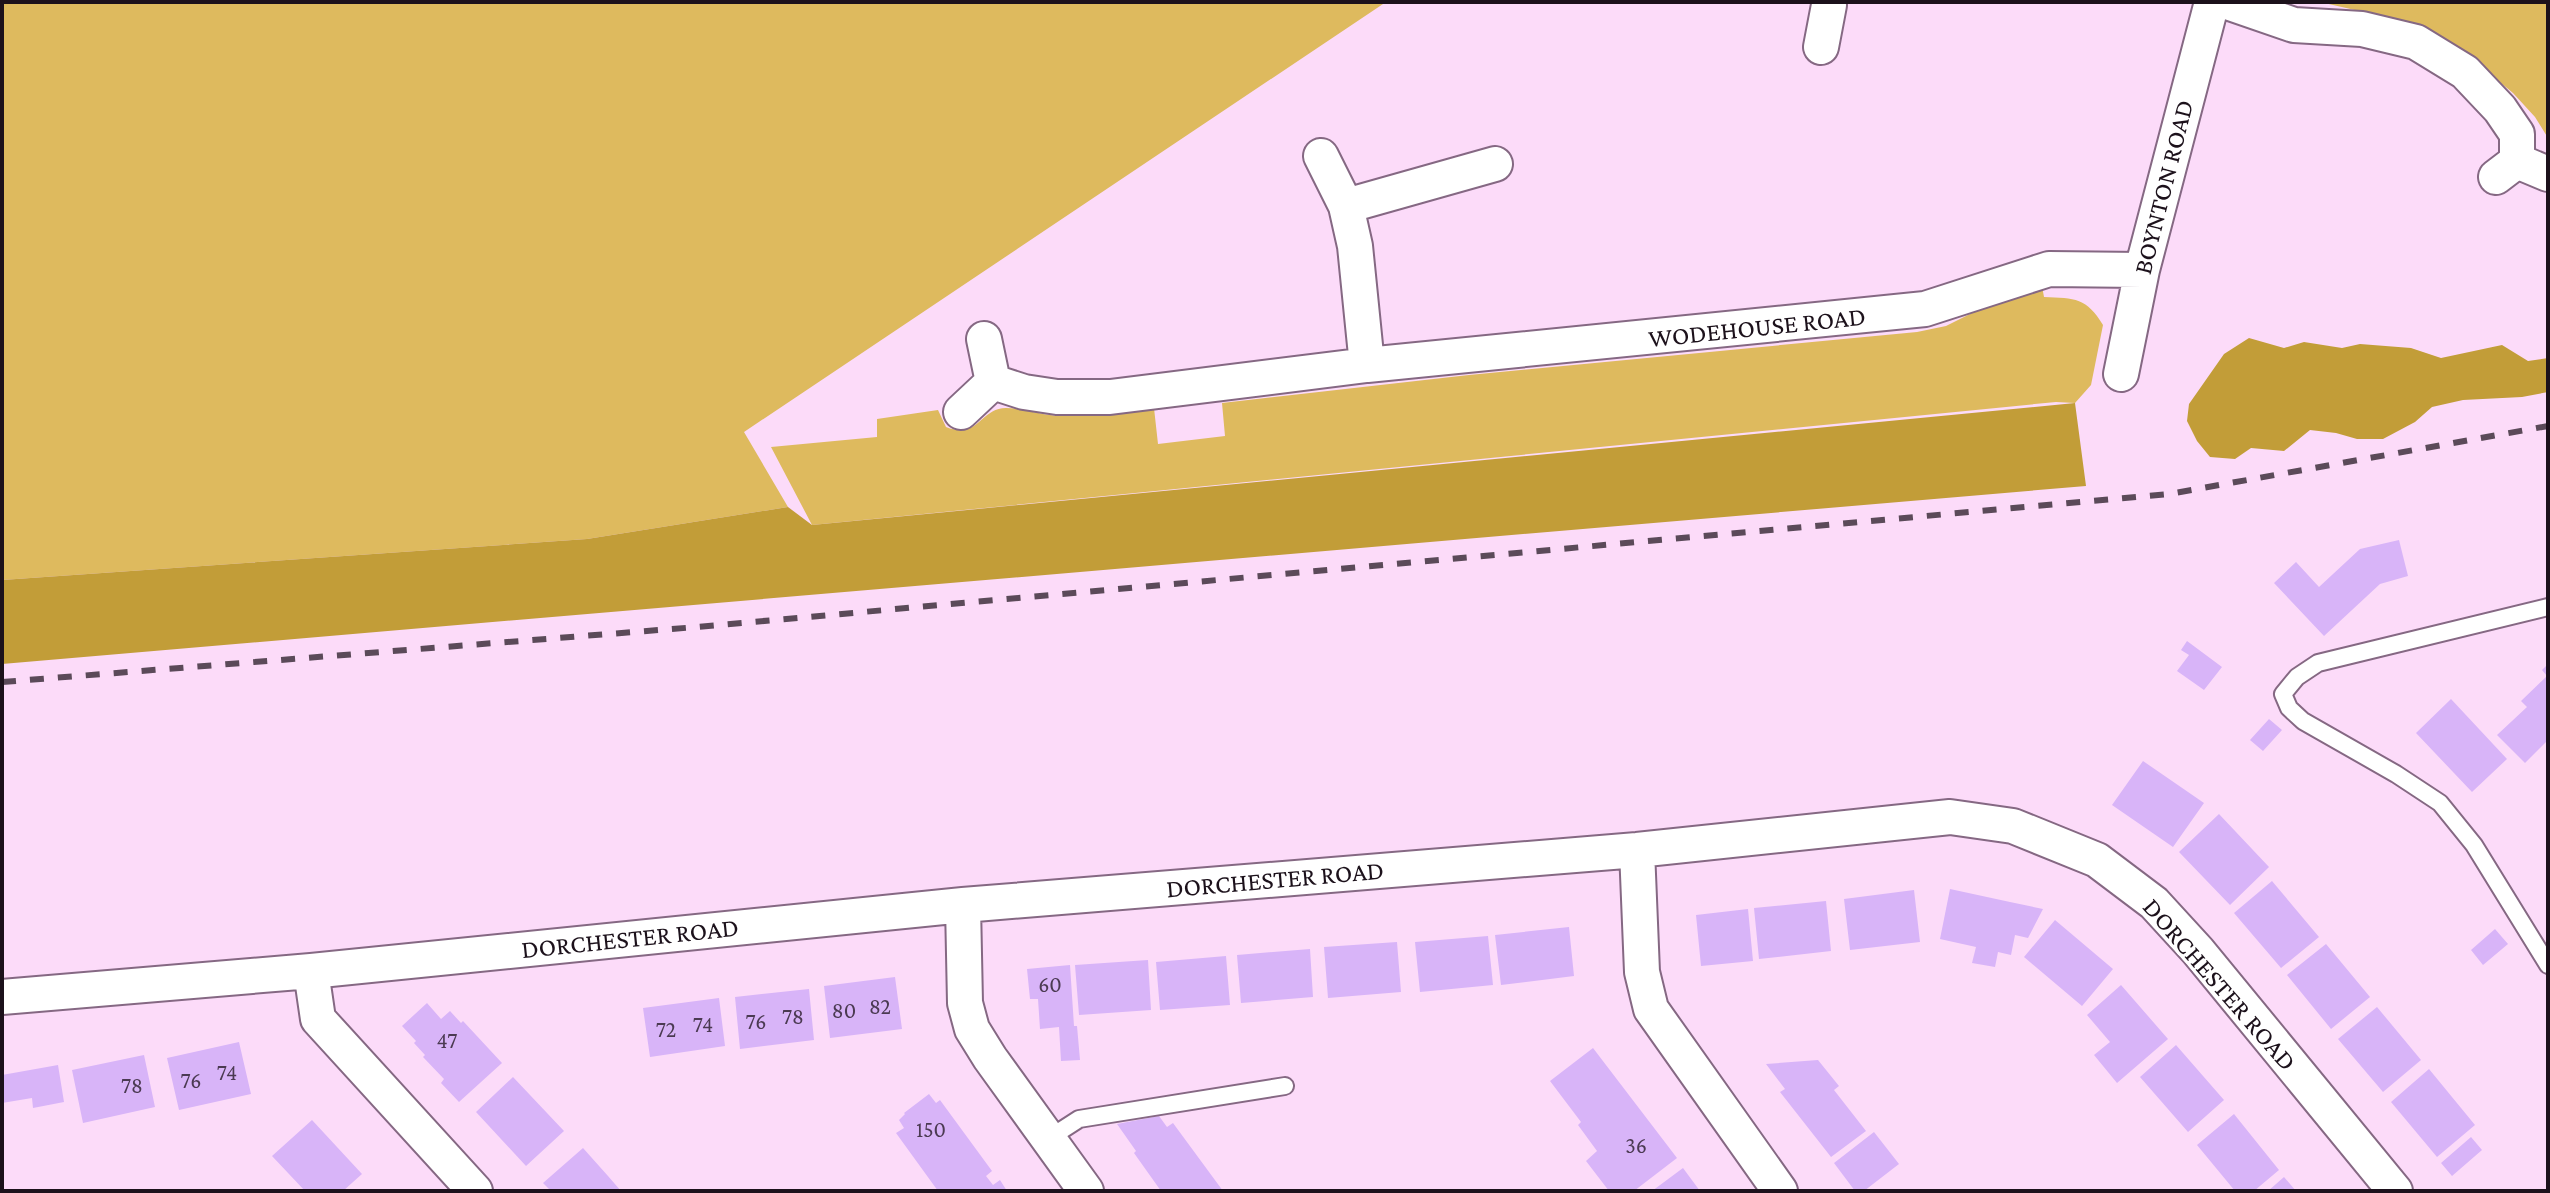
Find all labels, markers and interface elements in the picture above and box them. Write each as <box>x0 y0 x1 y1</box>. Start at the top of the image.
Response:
street label: BOYNTON ROAD <box>2128 97 2199 277</box>
street label: WODEHOUSE ROAD <box>1647 302 1867 353</box>
street label: DORCHESTER ROAD <box>1165 856 1385 903</box>
street label: DORCHESTER ROAD <box>2137 892 2302 1076</box>
street label: DORCHESTER ROAD <box>520 913 740 964</box>
house number: 60 <box>1038 972 1062 997</box>
house number: 82 <box>869 994 891 1019</box>
house number: 80 <box>832 998 856 1023</box>
house number: 78 <box>782 1004 804 1029</box>
house number: 76 <box>745 1009 767 1034</box>
house number: 74 <box>693 1012 713 1037</box>
house number: 72 <box>656 1017 676 1042</box>
house number: 47 <box>437 1028 457 1053</box>
house number: 74 <box>217 1060 237 1085</box>
house number: 76 <box>180 1068 202 1093</box>
house number: 78 <box>121 1073 143 1098</box>
house number: 150 <box>916 1117 946 1142</box>
house number: 36 <box>1625 1133 1647 1158</box>

